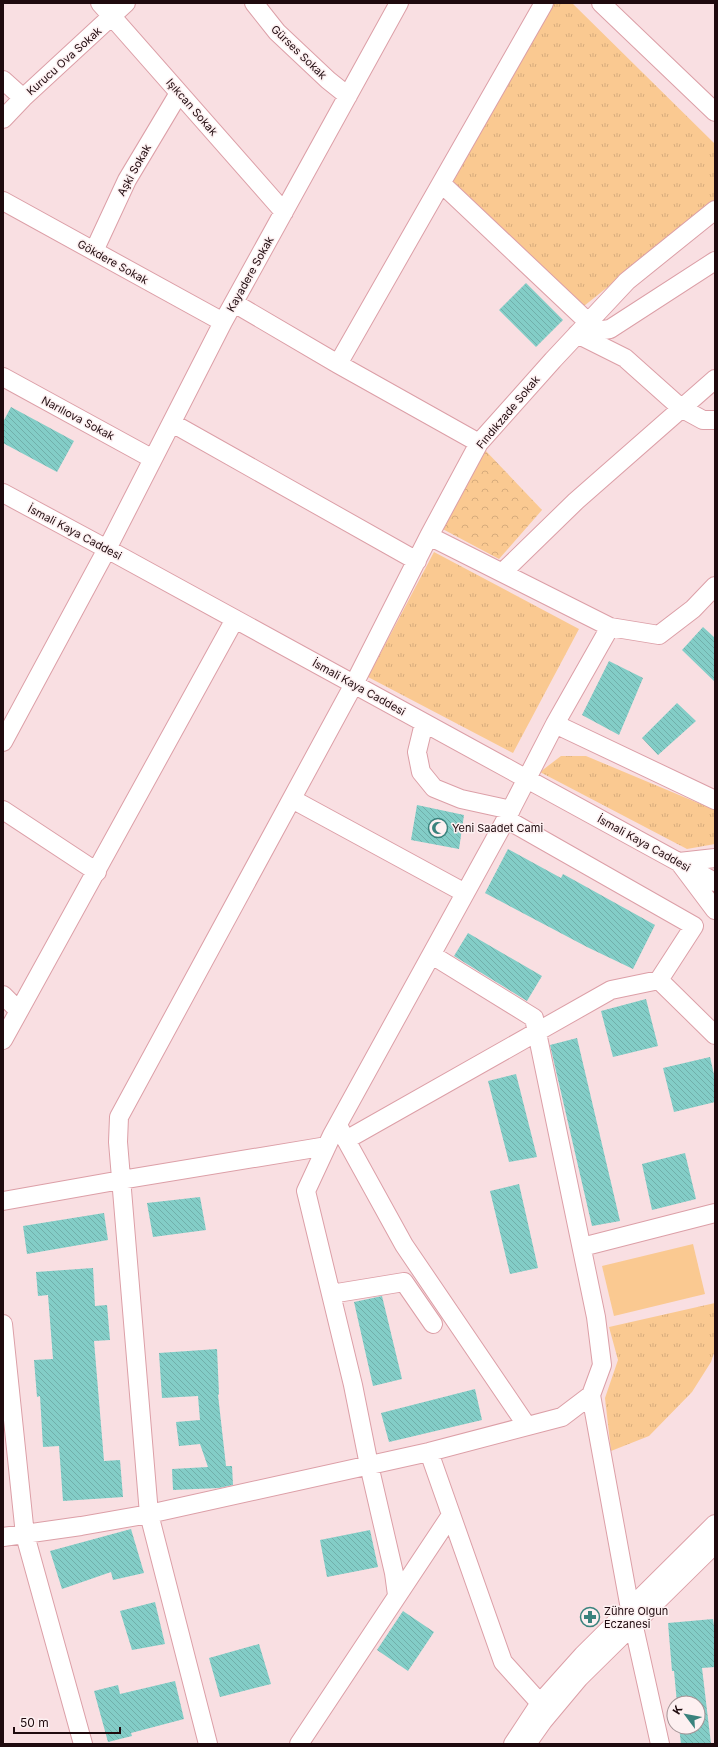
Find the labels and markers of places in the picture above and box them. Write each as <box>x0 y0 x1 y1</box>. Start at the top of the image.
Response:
mosque icon: Yeni Saadet Cami <box>427 817 449 839</box>
place label: Yeni Saadet Cami <box>452 821 543 835</box>
place label: Zühre Olgun Eczanesi <box>604 1604 668 1631</box>
pharmacy icon: Zühre Olgun Eczanesi <box>579 1606 601 1628</box>

